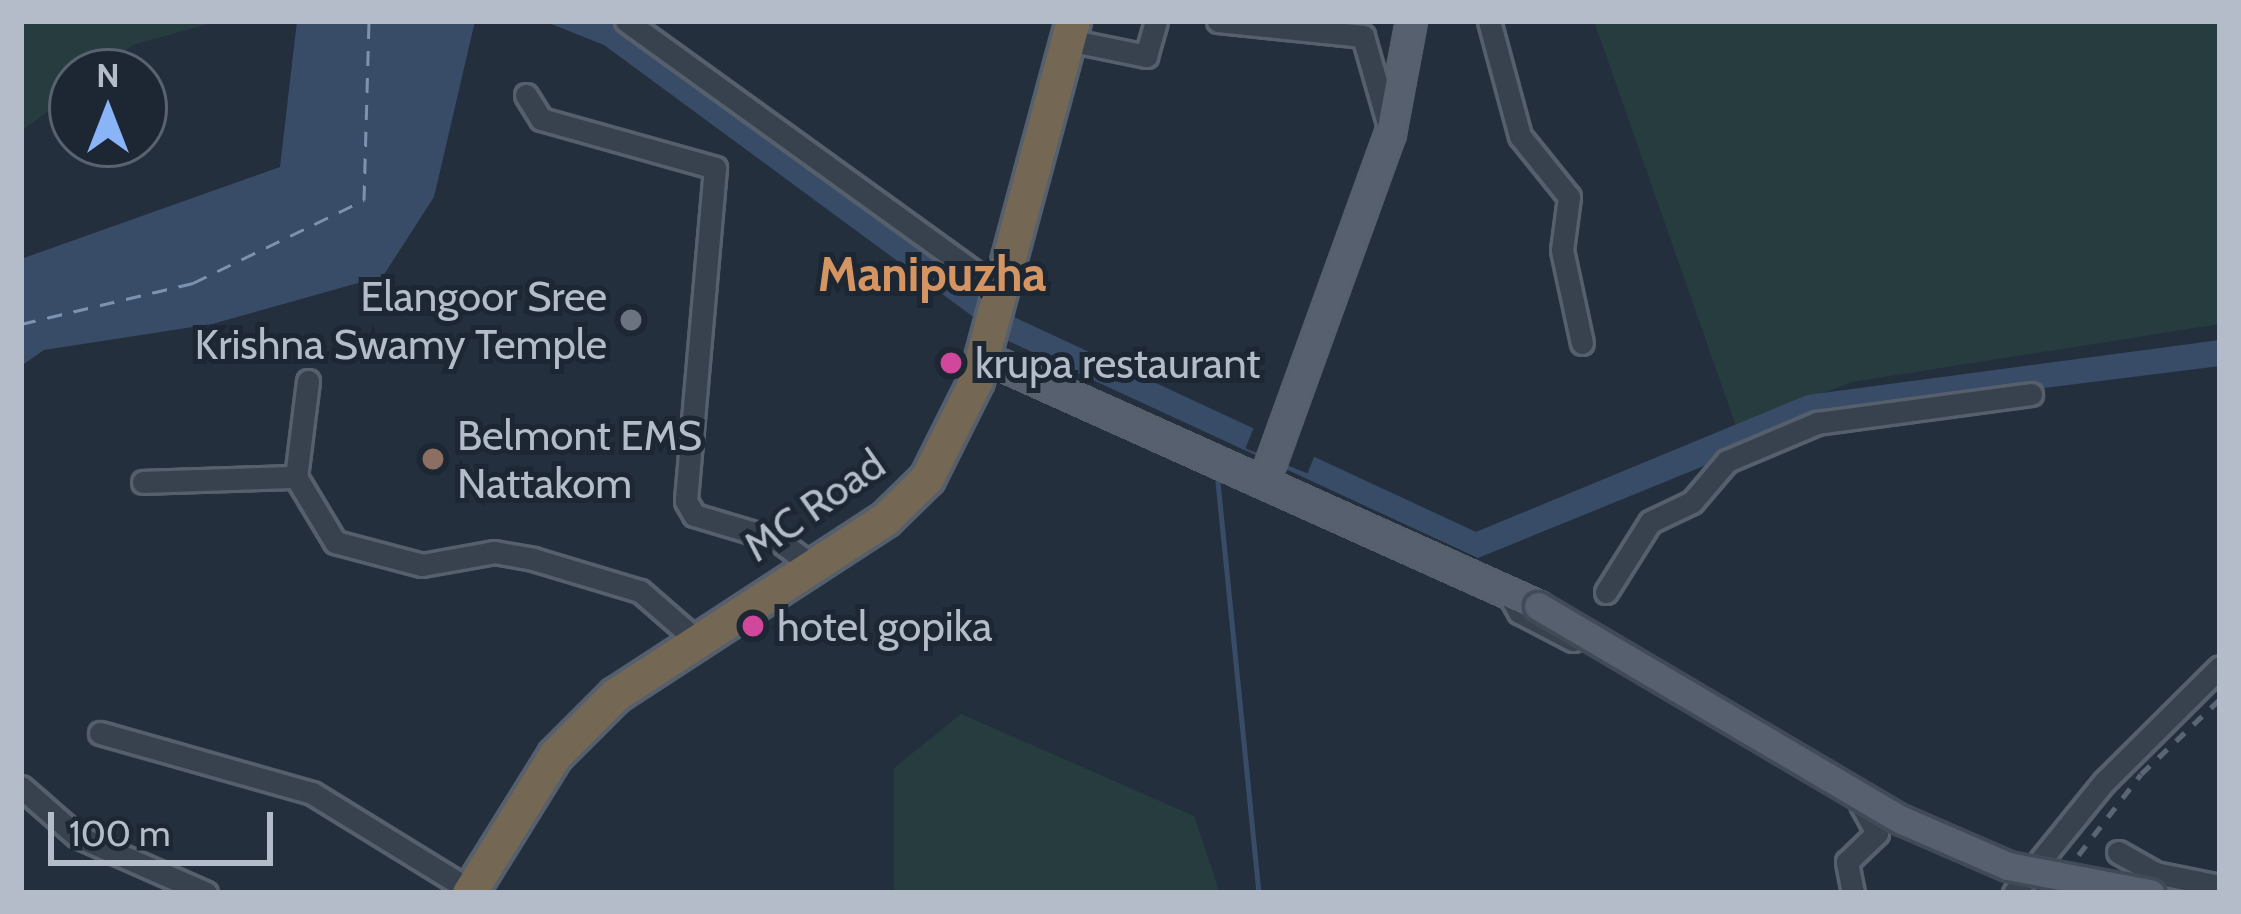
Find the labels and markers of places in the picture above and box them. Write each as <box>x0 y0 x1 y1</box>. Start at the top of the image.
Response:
place label: Elangoor Sree Krishna Swamy Temple <box>194 271 607 370</box>
marker: Elangoor Sree Krishna Swamy Temple <box>618 307 644 333</box>
place label: krupa restaurant <box>975 338 1260 388</box>
marker: krupa restaurant <box>938 350 964 376</box>
place label: Belmont EMS Nattakom <box>457 410 702 508</box>
marker: Belmont EMS Nattakom <box>420 446 446 472</box>
place label: hotel gopika <box>777 601 993 651</box>
marker: hotel gopika <box>740 613 766 639</box>

